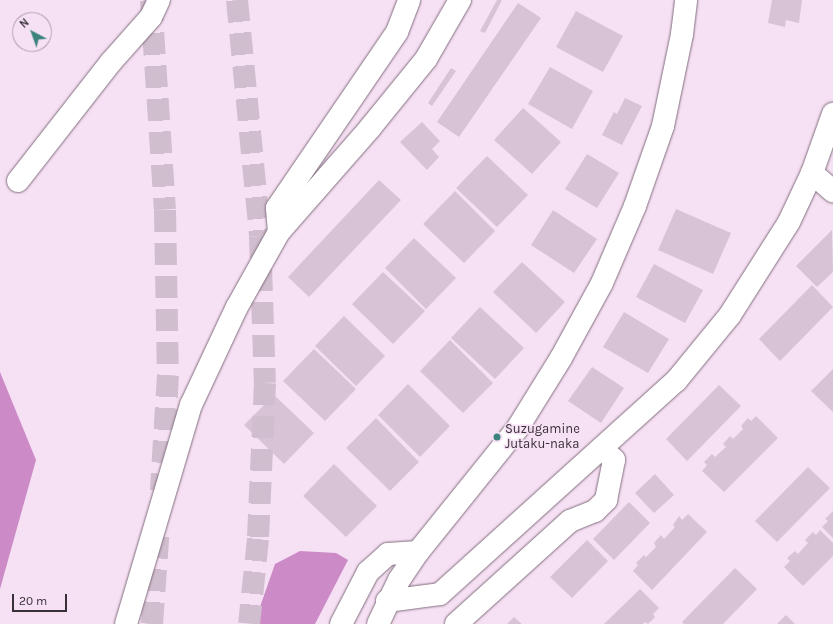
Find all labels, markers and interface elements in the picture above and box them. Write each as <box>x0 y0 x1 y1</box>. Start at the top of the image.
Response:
north arrow <box>12 12 52 52</box>
text: N <box>17 16 32 31</box>
place label: Suzugamine Jutaku-naka <box>505 422 580 453</box>
marker: Suzugamine Jutaku-naka <box>492 432 502 442</box>
scale bar <box>14 586 69 612</box>
text: 20 m <box>19 594 47 608</box>

